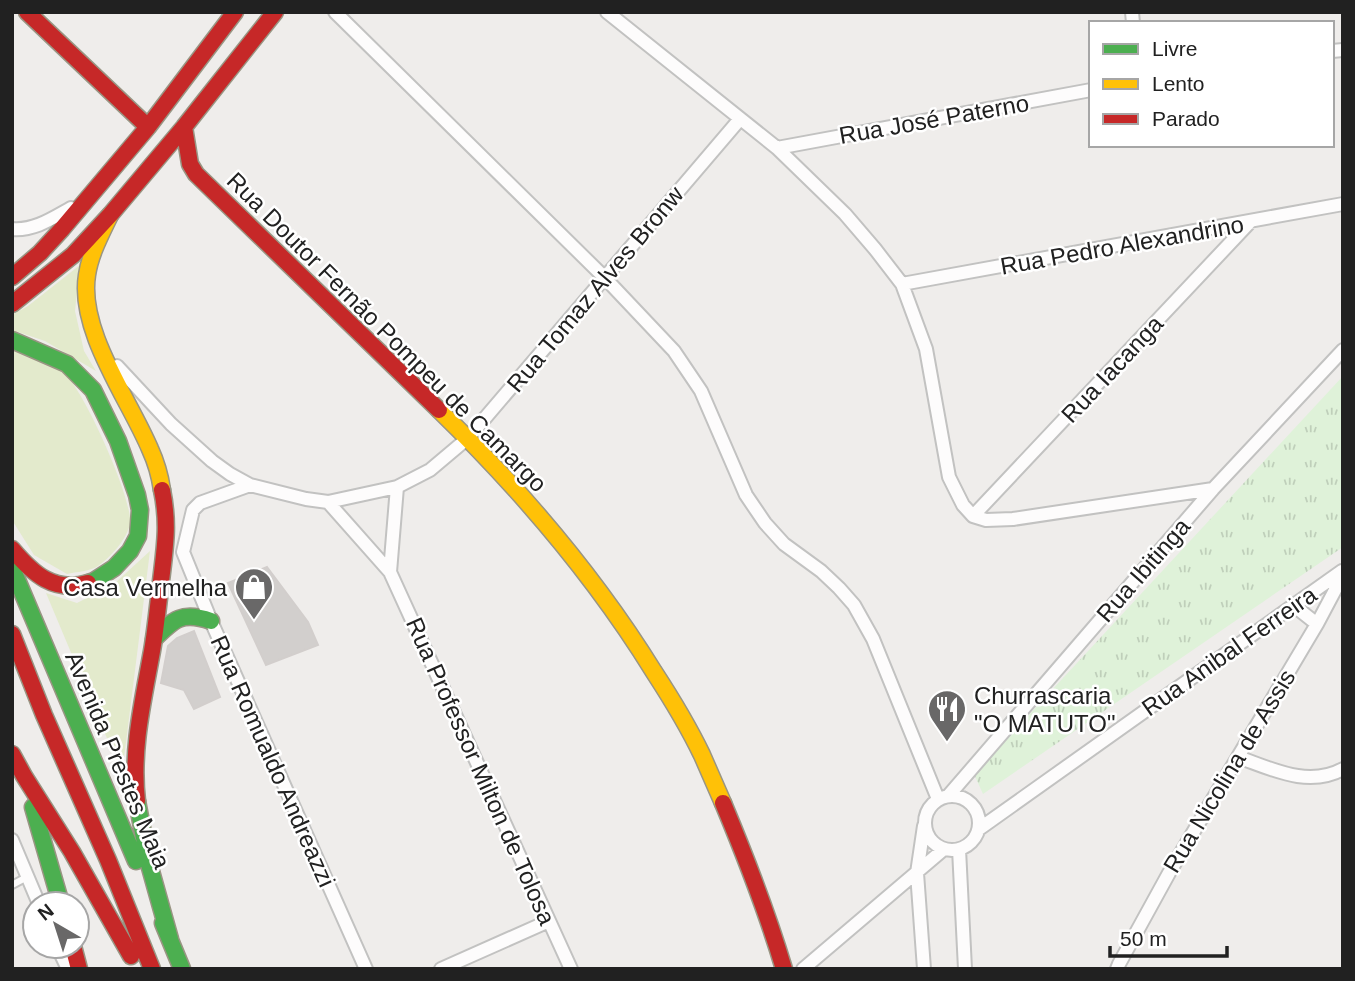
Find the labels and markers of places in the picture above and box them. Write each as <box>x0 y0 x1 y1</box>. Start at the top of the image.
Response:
shop icon: Casa Vermelha <box>233 566 275 621</box>
place label: Casa Vermelha <box>63 574 228 601</box>
place label: Churrascaria "O MATUTO" <box>974 682 1115 737</box>
restaurant icon: Churrascaria "O MATUTO" <box>926 688 968 743</box>

